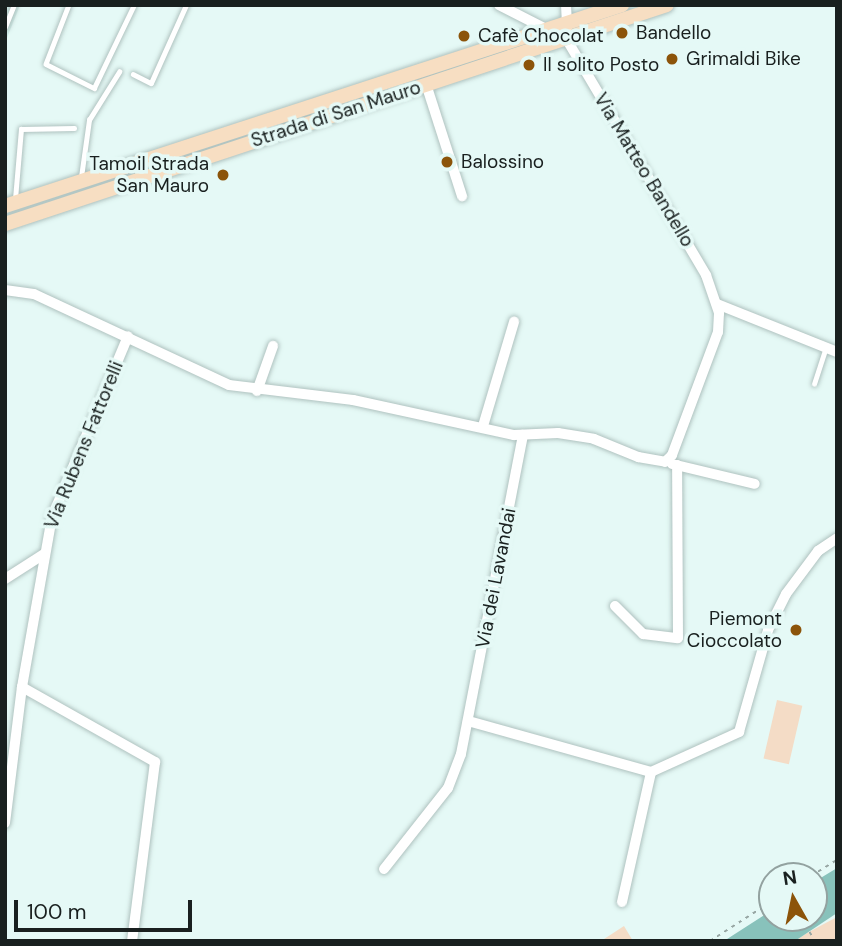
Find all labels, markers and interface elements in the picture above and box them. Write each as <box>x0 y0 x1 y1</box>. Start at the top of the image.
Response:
place label: Bandello <box>636 22 711 44</box>
place label: Cafè Chocolat <box>478 25 604 47</box>
marker: Bandello <box>614 25 630 41</box>
marker: Cafè Chocolat <box>456 28 472 44</box>
place label: Grimaldi Bike <box>686 48 801 70</box>
marker: Grimaldi Bike <box>664 51 680 67</box>
place label: Il solito Posto <box>543 54 659 76</box>
marker: Il solito Posto <box>521 57 537 73</box>
street label: Strada di San Mauro <box>248 76 424 152</box>
street label: Via Matteo Bandello <box>589 89 699 251</box>
place label: Balossino <box>461 151 544 173</box>
place label: Tamoil Strada San Mauro <box>89 153 209 197</box>
marker: Balossino <box>439 154 455 170</box>
marker: Tamoil Strada San Mauro <box>215 167 231 183</box>
street label: Via Rubens Fattorelli <box>40 358 128 532</box>
street label: Via dei Lavandai <box>471 506 521 650</box>
place label: Piemont Cioccolato <box>687 608 782 652</box>
marker: Piemont Cioccolato <box>788 622 804 638</box>
north arrow <box>758 862 828 932</box>
text: N <box>781 864 799 891</box>
scale bar <box>18 886 196 930</box>
text: 100 m <box>27 898 87 926</box>

